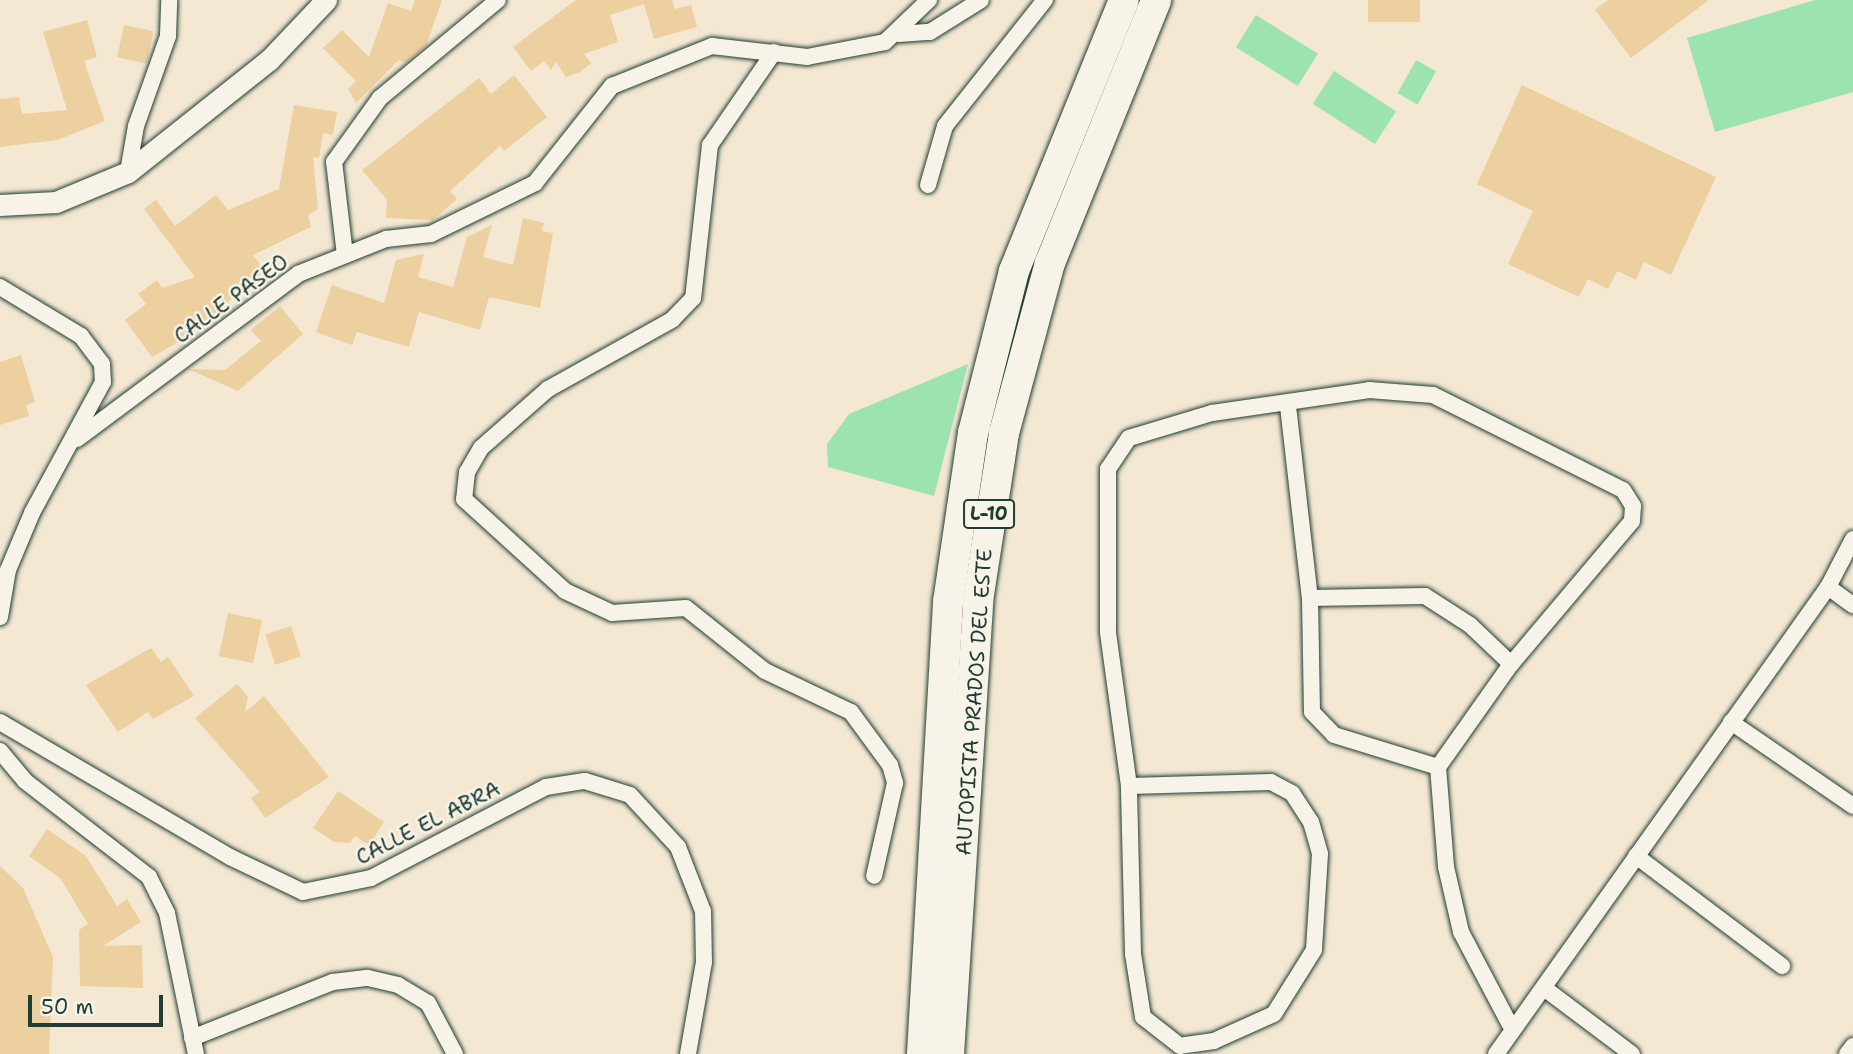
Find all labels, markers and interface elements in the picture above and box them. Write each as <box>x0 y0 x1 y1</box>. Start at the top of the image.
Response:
street label: CALLE PASEO <box>169 249 293 349</box>
road number: L-10 <box>963 499 1015 530</box>
street label: AUTOPISTA PRADOS DEL ESTE <box>951 548 997 856</box>
street label: CALLE EL ABRA <box>352 776 504 870</box>
scale bar <box>32 981 166 1025</box>
text: 50 m <box>41 993 94 1021</box>

